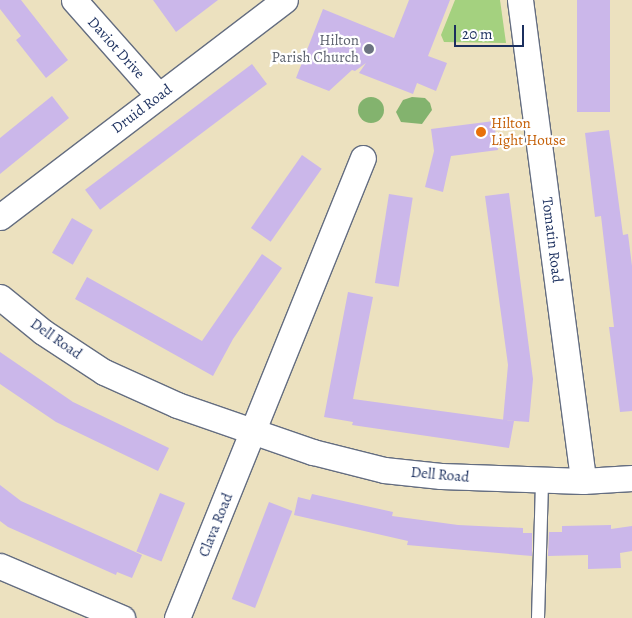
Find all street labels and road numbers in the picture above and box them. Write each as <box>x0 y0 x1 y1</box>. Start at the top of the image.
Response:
street label: Daviot Drive <box>83 13 149 83</box>
street label: Druid Road <box>108 80 176 138</box>
street label: Tomatin Road <box>538 196 566 284</box>
street label: Dell Road <box>27 315 85 363</box>
street label: Dell Road <box>410 463 470 487</box>
street label: Clava Road <box>195 490 237 560</box>

